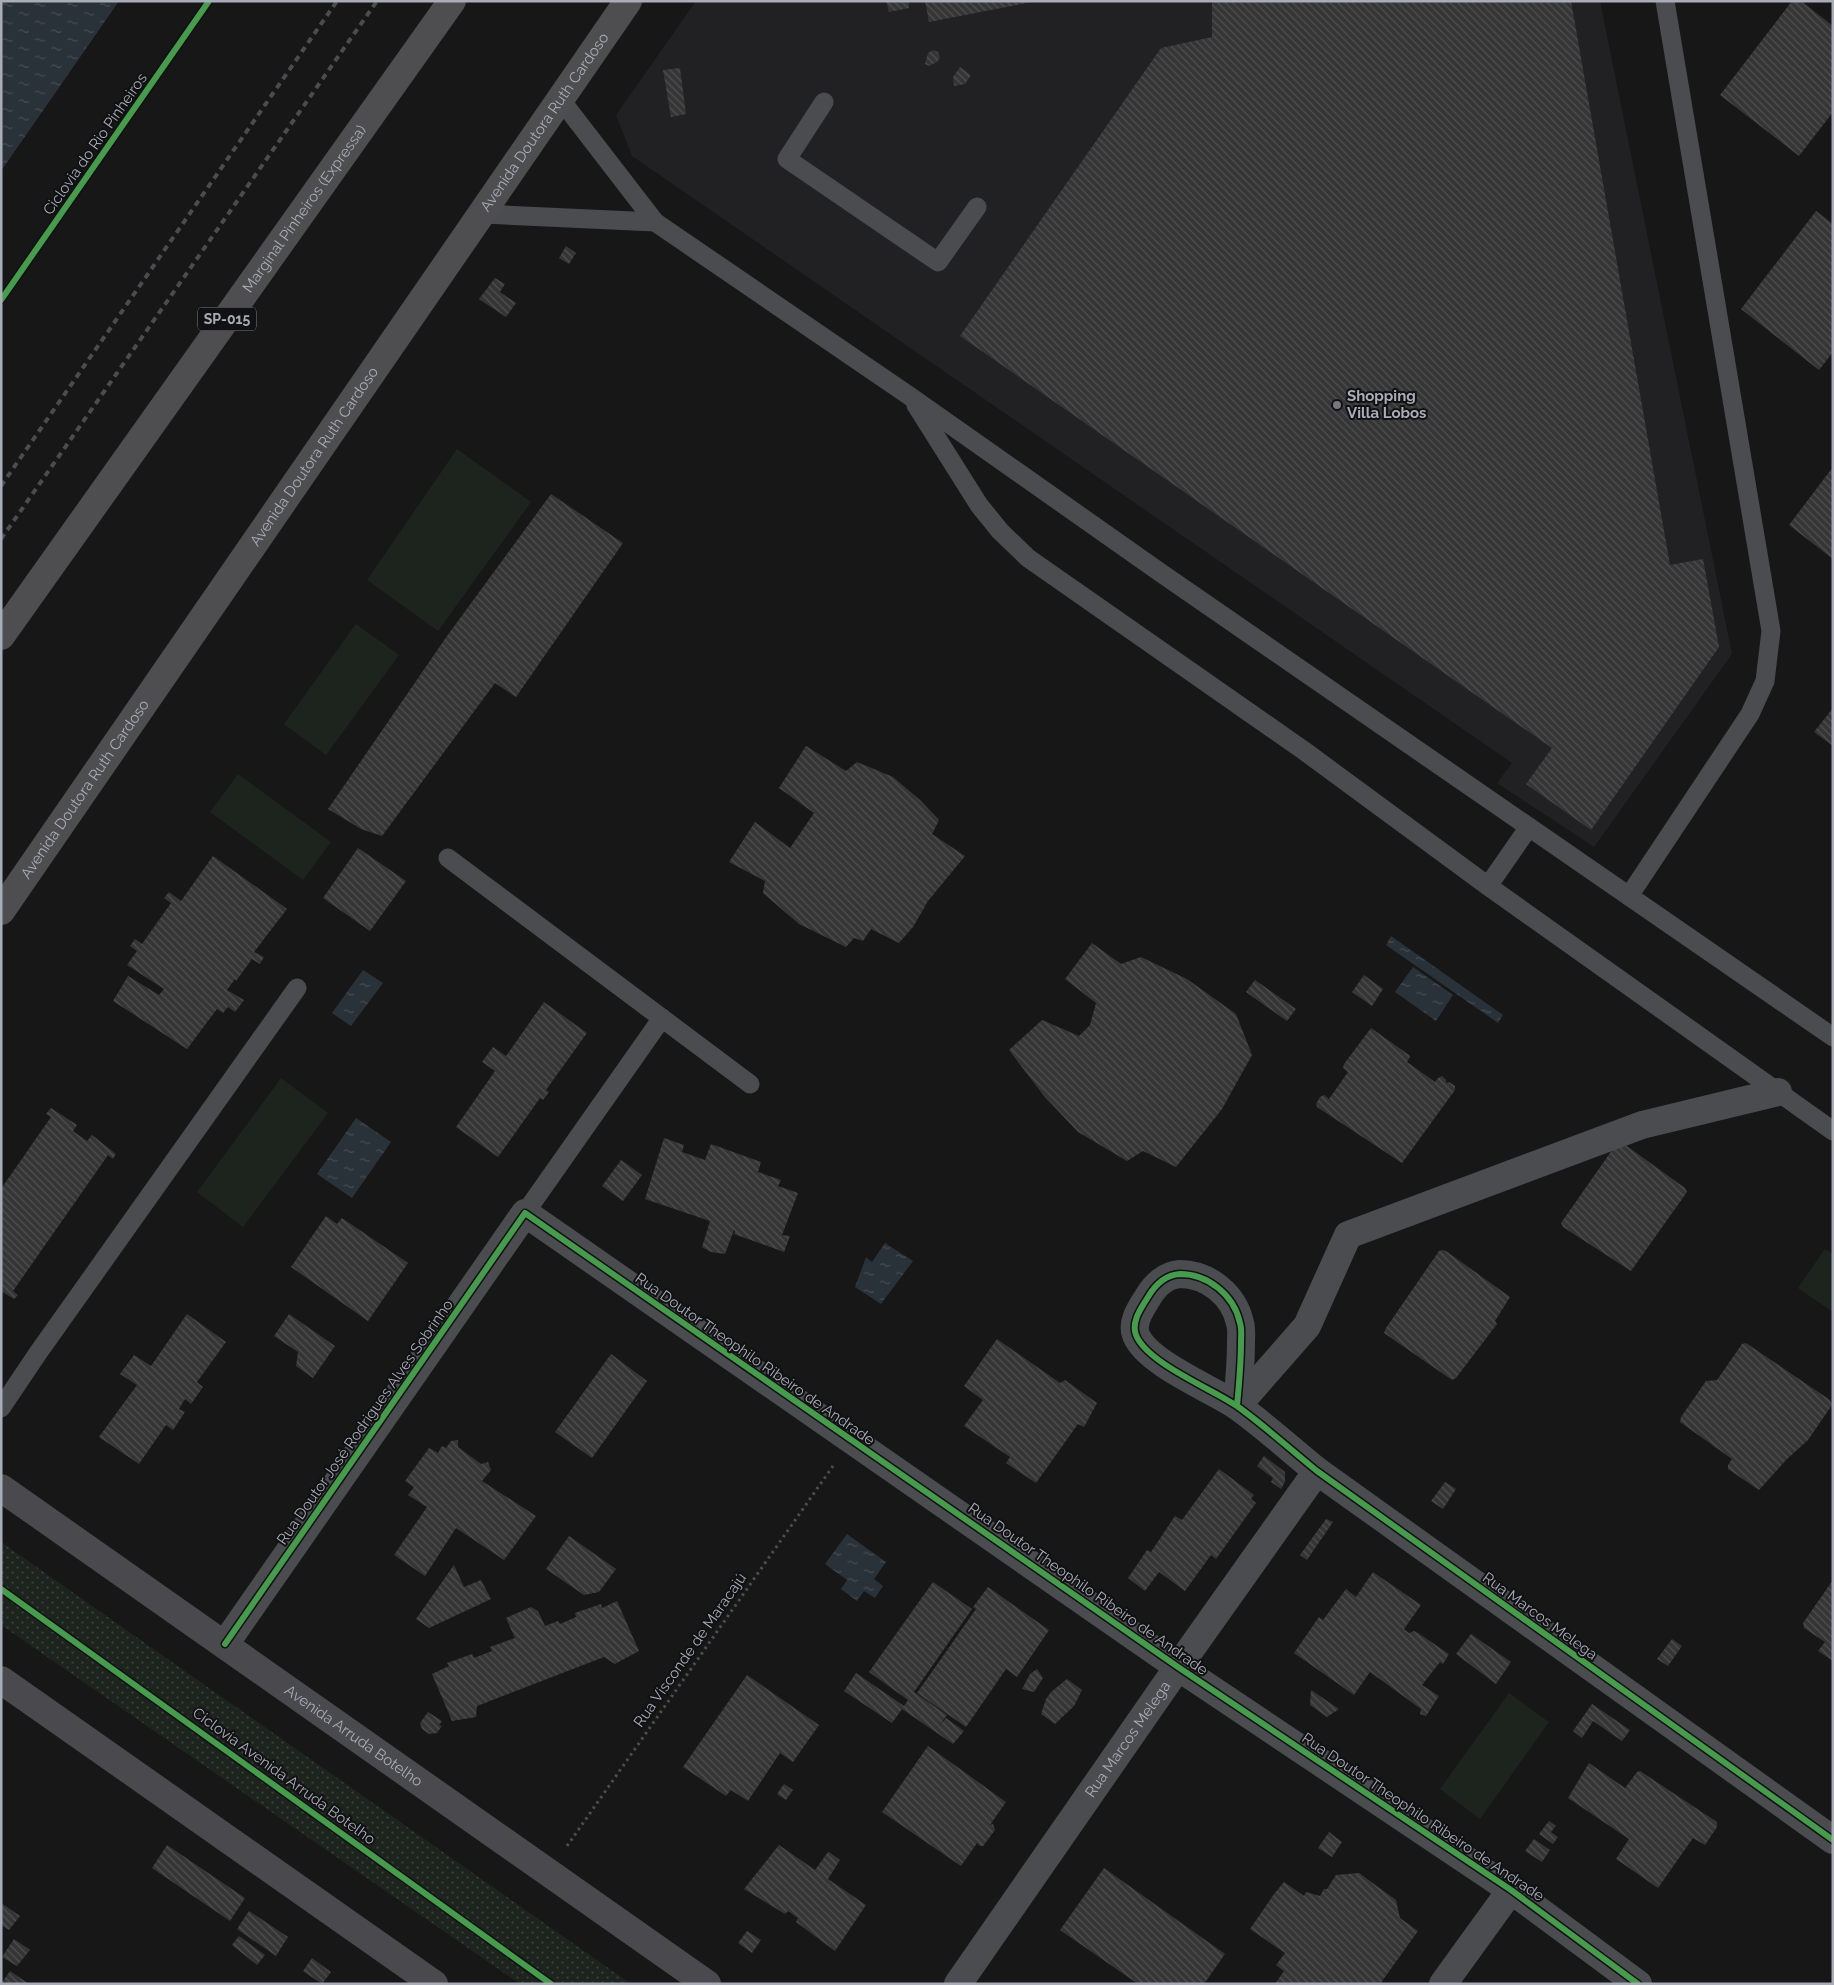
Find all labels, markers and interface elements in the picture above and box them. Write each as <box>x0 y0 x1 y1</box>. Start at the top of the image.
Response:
street label: Avenida Doutora Ruth Cardoso <box>477 29 613 215</box>
street label: Ciclovia do Rio Pinheiros <box>39 70 151 218</box>
street label: Marginal Pinheiros (Expressa) <box>239 122 370 296</box>
road number: SP-015 <box>198 308 256 330</box>
street label: Avenida Doutora Ruth Cardoso <box>246 363 382 549</box>
place label: Shopping Villa Lobos <box>1347 387 1427 422</box>
marker: Shopping Villa Lobos <box>1331 399 1343 411</box>
street label: Avenida Doutora Ruth Cardoso <box>17 696 153 882</box>
street label: Rua Doutor Theophilo Ribeiro de Andrade <box>632 1269 878 1449</box>
street label: Rua Doutor José Rodrigues Alves Sobrinho <box>273 1296 457 1548</box>
street label: Rua Doutor Theophilo Ribeiro de Andrade <box>965 1499 1211 1679</box>
street label: Rua Marcos Melega <box>1479 1568 1601 1664</box>
street label: Rua Visconde de Maracajú <box>630 1569 750 1730</box>
street label: Rua Marcos Melega <box>1081 1678 1174 1801</box>
street label: Avenida Arruda Botelho <box>281 1681 426 1790</box>
street label: Ciclovia Avenida Arruda Botelho <box>189 1704 379 1848</box>
street label: Rua Doutor Theophilo Ribeiro de Andrade <box>1298 1729 1548 1905</box>

